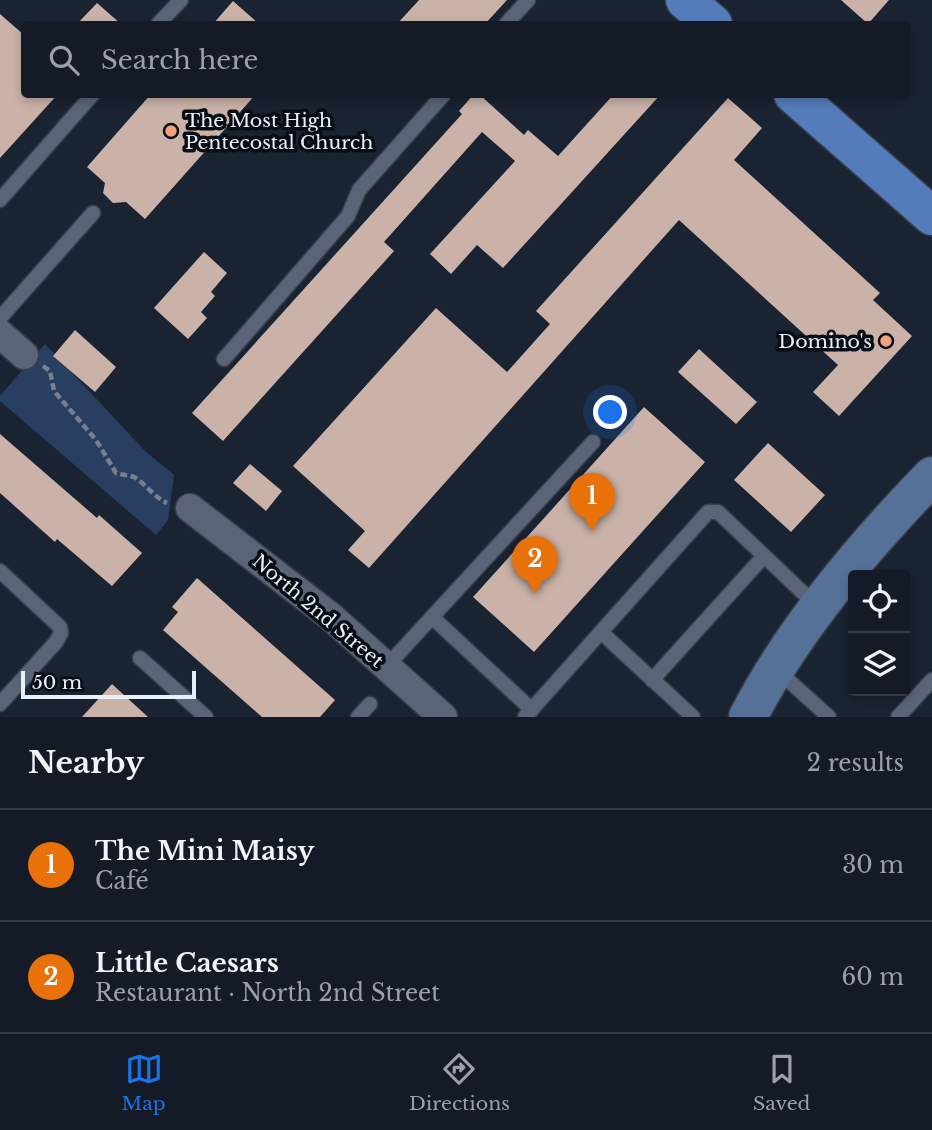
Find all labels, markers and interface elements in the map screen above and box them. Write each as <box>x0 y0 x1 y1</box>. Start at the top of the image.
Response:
search box <box>21 21 911 98</box>
icon: search <box>45 41 83 79</box>
text: Search here <box>101 44 258 76</box>
place label: The Most High Pentecostal Church <box>185 109 373 154</box>
marker: The Most High Pentecostal Church <box>163 123 179 139</box>
place label: Domino's <box>778 330 872 353</box>
marker: Domino's <box>878 333 894 349</box>
your location <box>593 395 627 429</box>
pin: 1 <box>569 473 615 531</box>
pin: 2 <box>512 536 558 594</box>
street label: North 2nd Street <box>248 549 389 673</box>
map controls <box>848 570 911 696</box>
button: locate <box>848 570 911 633</box>
button: layers <box>848 633 911 696</box>
scale bar <box>21 668 196 700</box>
text: 50 m <box>32 671 82 694</box>
text: Nearby <box>28 744 144 781</box>
text: 2 results <box>807 749 904 777</box>
text: The Mini Maisy <box>95 835 314 867</box>
text: 1 <box>46 851 56 879</box>
text: 30 m <box>842 851 904 879</box>
text: Café <box>95 867 149 895</box>
text: Little Caesars <box>95 947 279 979</box>
text: 2 <box>44 963 58 991</box>
text: 60 m <box>842 963 904 991</box>
text: Restaurant · North 2nd Street <box>95 979 440 1007</box>
tab: Map <box>122 1050 166 1115</box>
tab: Directions <box>409 1050 510 1115</box>
tab: Saved <box>753 1050 810 1115</box>

